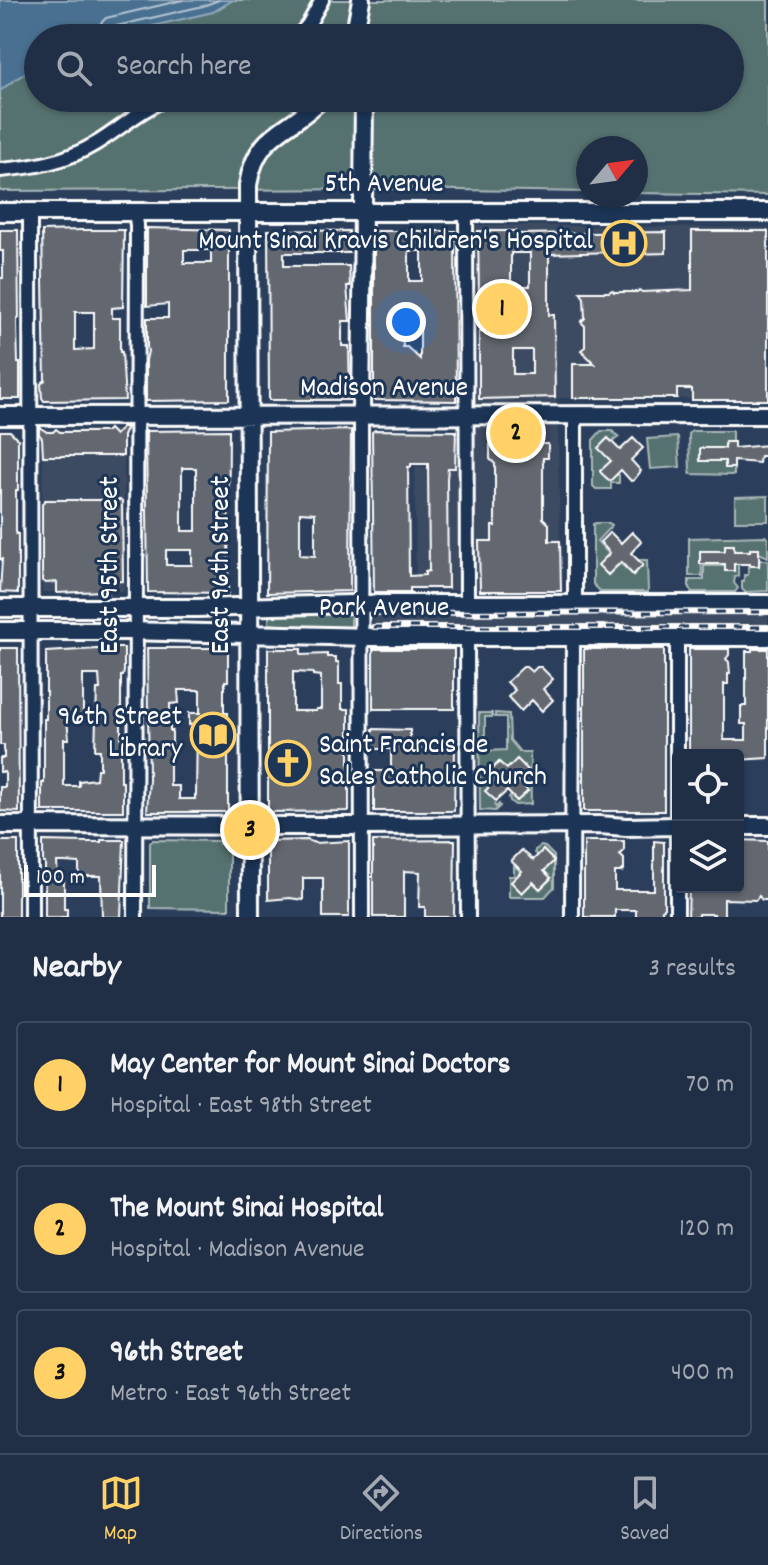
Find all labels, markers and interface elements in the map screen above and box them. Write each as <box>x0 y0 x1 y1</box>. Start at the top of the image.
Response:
search box <box>24 24 744 112</box>
icon: search <box>52 46 96 90</box>
text: Search here <box>116 47 252 90</box>
north arrow <box>576 136 648 208</box>
street label: 5th Avenue <box>324 166 444 206</box>
hospital icon: Mount Sinai Kravis Children's Hospital <box>600 219 648 267</box>
place label: Mount Sinai Kravis Children's Hospital <box>198 223 593 263</box>
pin: 1 <box>476 279 528 339</box>
your location <box>386 302 426 342</box>
street label: Madison Avenue <box>300 370 468 410</box>
pin: 2 <box>490 403 542 463</box>
street label: East 95th Street <box>92 476 132 654</box>
street label: East 96th Street <box>203 476 243 654</box>
street label: Park Avenue <box>319 590 449 630</box>
place label: 96th Street Library <box>58 699 183 771</box>
library icon: 96th Street Library <box>189 711 237 759</box>
place label: Saint Francis de Sales Catholic Church <box>319 727 547 799</box>
church icon: Saint Francis de Sales Catholic Church <box>264 739 312 787</box>
map controls <box>672 749 744 893</box>
button: locate <box>672 749 744 821</box>
pin: 3 <box>224 800 276 860</box>
button: layers <box>672 821 744 893</box>
scale bar <box>24 861 156 897</box>
text: 100 m <box>36 863 85 894</box>
text: Nearby <box>32 945 121 994</box>
text: 3 results <box>649 951 736 988</box>
text: May Center for Mount Sinai Doctors <box>110 1045 510 1088</box>
text: 1 <box>57 1067 63 1104</box>
text: 70 m <box>686 1067 734 1104</box>
text: Hospital · East 98th Street <box>110 1088 372 1125</box>
text: The Mount Sinai Hospital <box>110 1189 383 1232</box>
text: 2 <box>54 1211 66 1248</box>
text: 120 m <box>679 1211 734 1248</box>
text: Hospital · Madison Avenue <box>110 1232 364 1269</box>
text: 96th Street <box>110 1333 243 1376</box>
text: 3 <box>54 1355 66 1392</box>
text: 400 m <box>671 1355 734 1392</box>
text: Metro · East 96th Street <box>110 1376 351 1413</box>
tab: Map <box>99 1471 143 1550</box>
tab: Directions <box>340 1471 423 1550</box>
tab: Saved <box>620 1471 669 1550</box>

